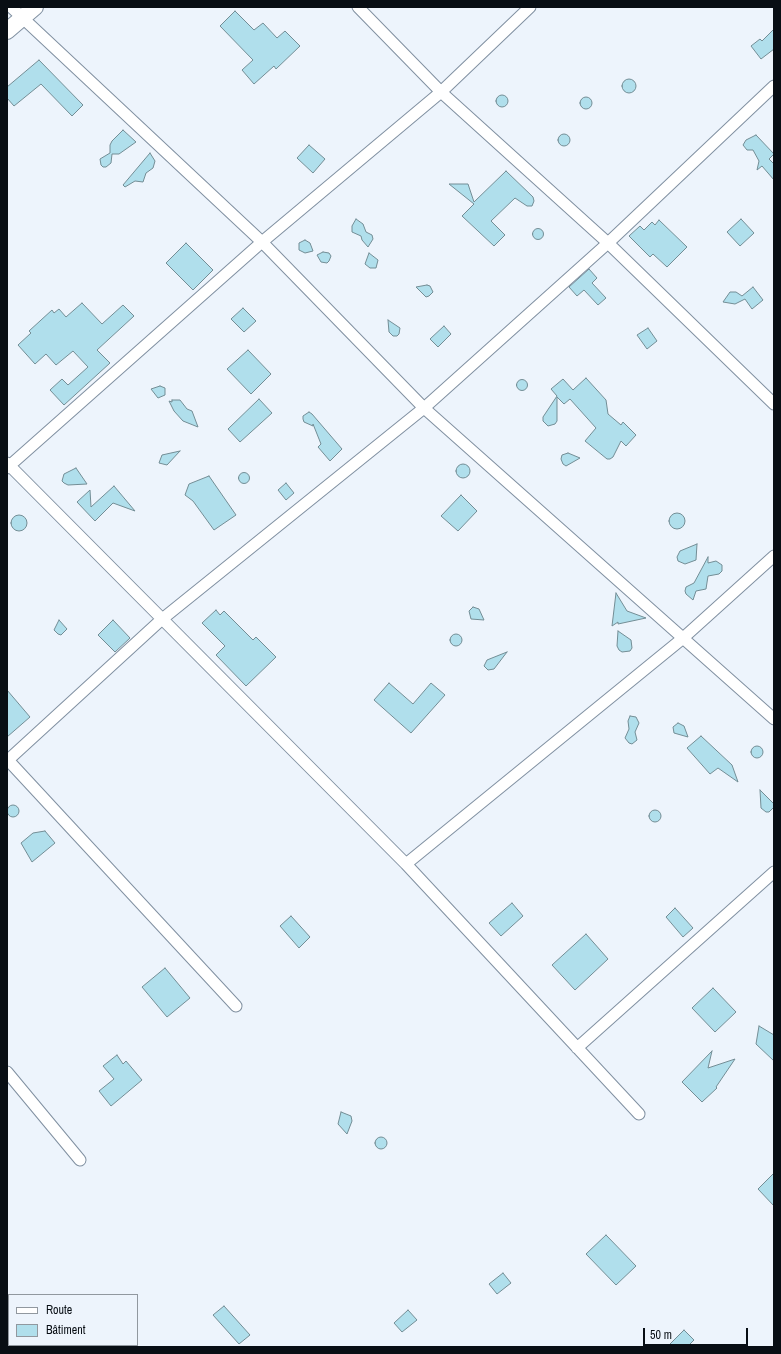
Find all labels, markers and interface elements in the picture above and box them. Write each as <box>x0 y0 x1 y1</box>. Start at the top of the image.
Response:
legend <box>8 1294 138 1346</box>
text: Route <box>46 1302 72 1318</box>
scale bar <box>645 1320 750 1346</box>
text: Bâtiment <box>46 1322 85 1338</box>
text: 50 m <box>650 1327 672 1343</box>

